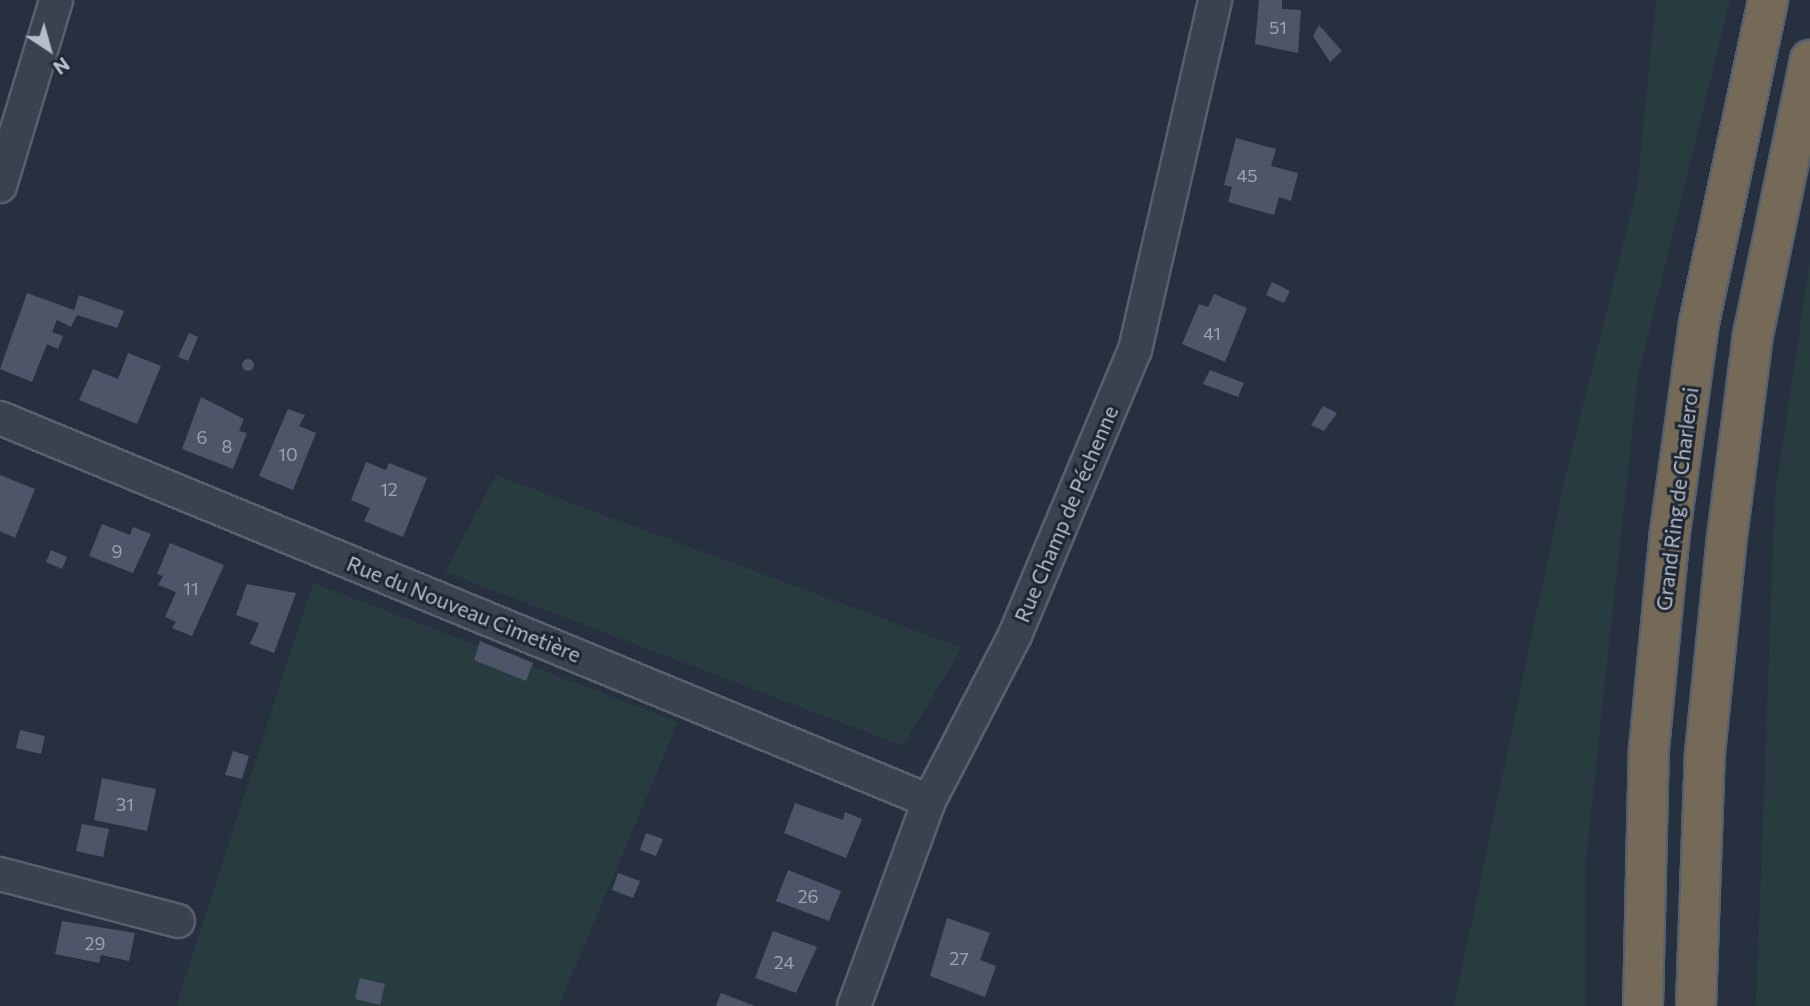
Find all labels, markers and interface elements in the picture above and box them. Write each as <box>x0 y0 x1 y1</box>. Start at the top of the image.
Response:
north arrow <box>14 14 84 84</box>
house number: 51 <box>1269 16 1287 38</box>
text: N <box>49 53 74 80</box>
house number: 45 <box>1236 164 1258 186</box>
house number: 41 <box>1203 322 1221 344</box>
street label: Grand Ring de Charleroi <box>1651 386 1703 612</box>
street label: Rue Champ de Péchenne <box>1009 402 1123 626</box>
house number: 6 <box>197 426 207 448</box>
house number: 8 <box>222 435 232 457</box>
house number: 10 <box>278 443 298 465</box>
house number: 12 <box>380 478 398 500</box>
house number: 9 <box>112 540 122 562</box>
street label: Rue du Nouveau Cimetière <box>343 550 585 668</box>
house number: 11 <box>183 577 199 599</box>
house number: 31 <box>116 793 134 815</box>
house number: 26 <box>798 885 818 907</box>
house number: 29 <box>85 932 105 954</box>
house number: 27 <box>949 947 969 969</box>
house number: 24 <box>774 951 794 973</box>

